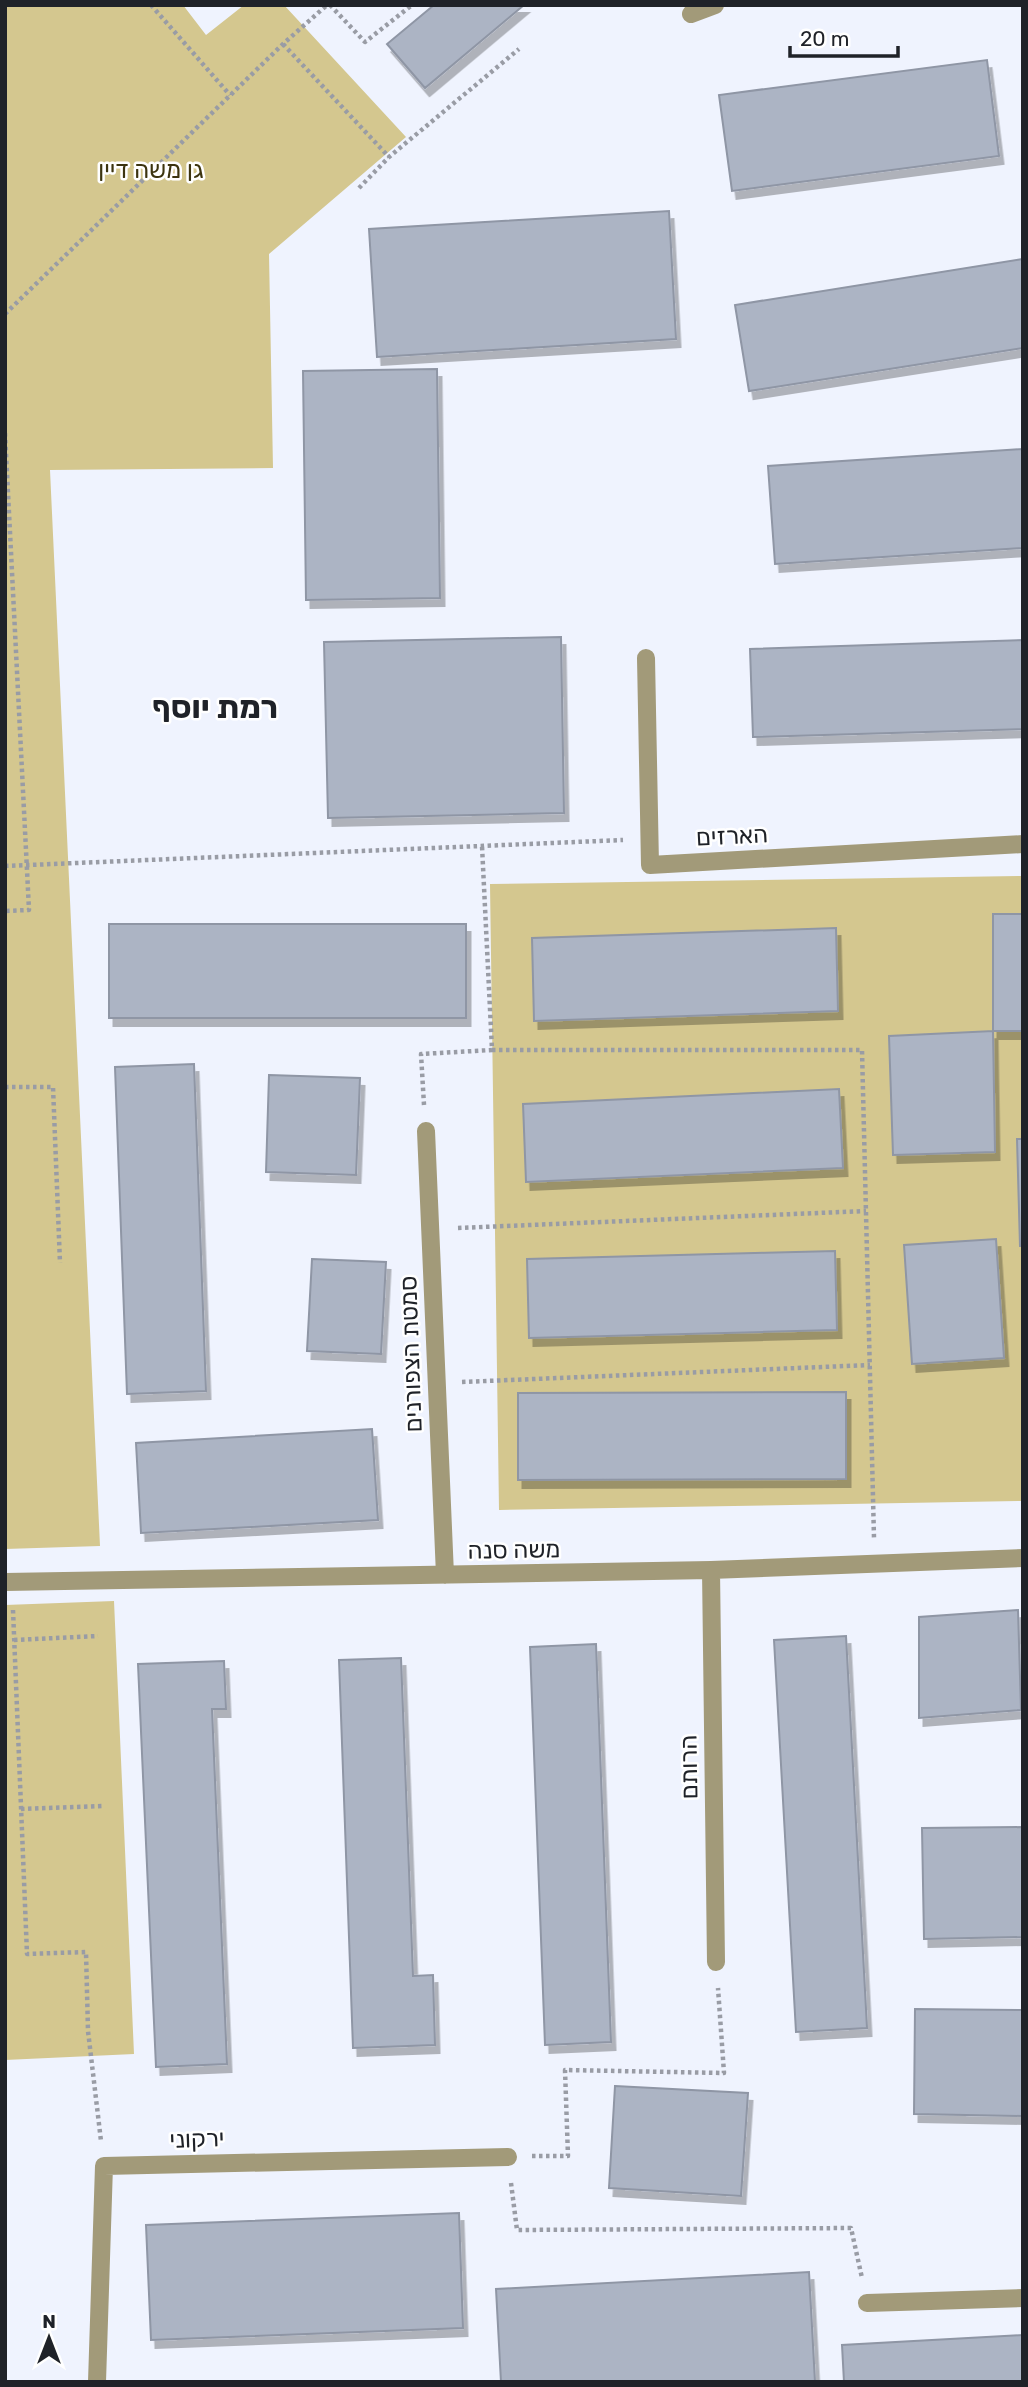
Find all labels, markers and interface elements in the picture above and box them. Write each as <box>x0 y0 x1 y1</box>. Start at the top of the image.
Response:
scale bar <box>790 14 898 58</box>
text: 20 m <box>800 26 849 51</box>
park label: גן משה דיין <box>98 156 204 184</box>
district label: רמת יוסף <box>152 688 278 726</box>
street label: הארזים <box>695 820 769 852</box>
street label: סמטת הצפורנים <box>394 1275 428 1433</box>
street label: משה סנה <box>467 1535 561 1565</box>
street label: הרותם <box>674 1735 704 1799</box>
street label: ירקוני <box>169 2124 225 2154</box>
north arrow <box>14 2303 84 2373</box>
text: N <box>42 2310 56 2333</box>

